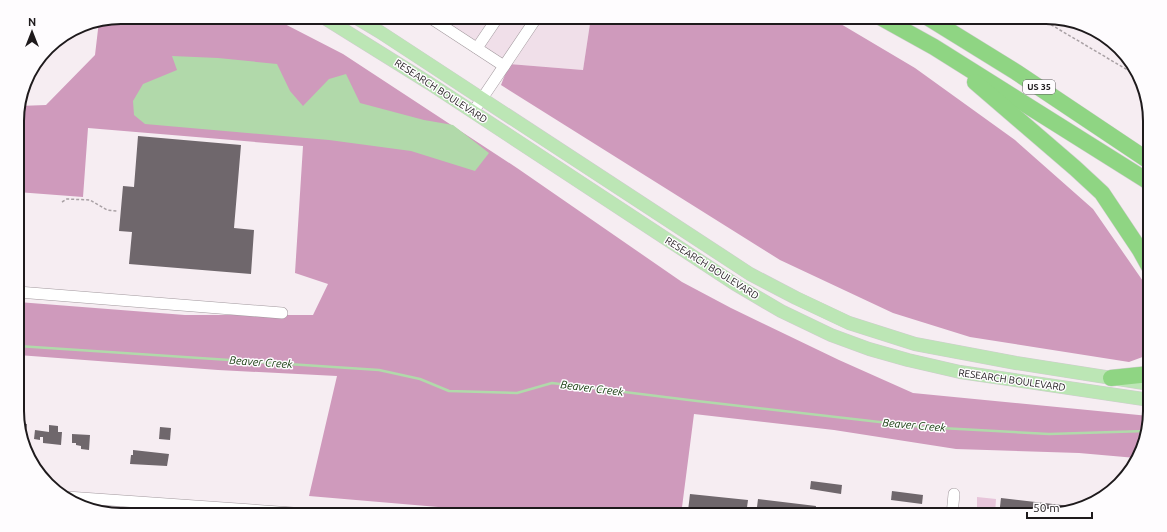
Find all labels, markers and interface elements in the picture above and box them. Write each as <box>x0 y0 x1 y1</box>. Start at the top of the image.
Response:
north arrow <box>12 12 52 52</box>
text: N <box>28 16 36 28</box>
street label: RESEARCH BOULEVARD <box>393 57 489 125</box>
road number: US 35 <box>1023 80 1055 94</box>
street label: RESEARCH BOULEVARD <box>663 235 761 301</box>
water label: Beaver Creek <box>229 354 293 370</box>
street label: RESEARCH BOULEVARD <box>958 367 1066 393</box>
water label: Beaver Creek <box>560 378 625 398</box>
water label: Beaver Creek <box>882 416 947 434</box>
scale bar <box>1027 494 1092 520</box>
text: 50 m <box>1033 501 1060 514</box>

